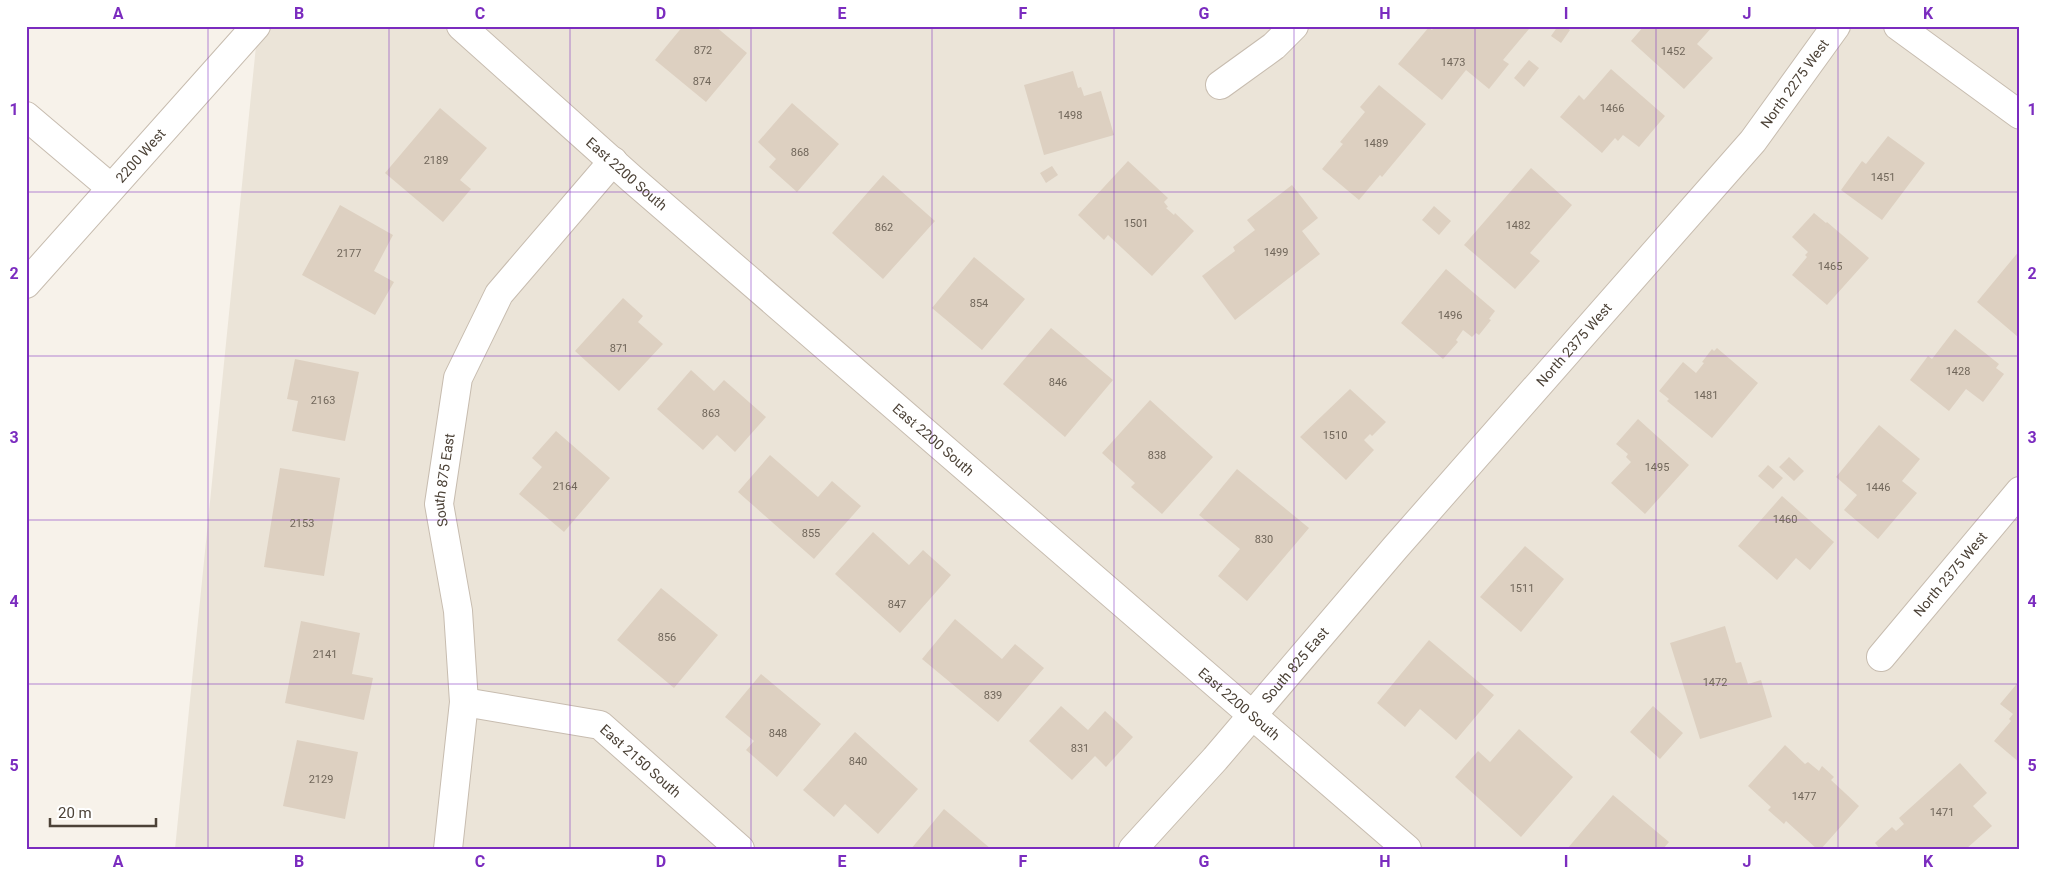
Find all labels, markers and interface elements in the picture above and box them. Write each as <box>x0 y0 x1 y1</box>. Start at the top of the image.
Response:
text: A <box>113 4 124 23</box>
text: B <box>294 4 304 23</box>
text: C <box>475 4 485 23</box>
text: D <box>656 4 666 23</box>
text: E <box>838 4 847 23</box>
text: F <box>1019 4 1028 23</box>
text: G <box>1199 4 1210 23</box>
text: H <box>1379 4 1391 23</box>
text: I <box>1564 4 1568 23</box>
text: J <box>1743 4 1751 23</box>
text: K <box>1923 4 1934 23</box>
street label: North 2275 West <box>1757 36 1832 131</box>
house number: 872 <box>694 44 712 57</box>
house number: 1452 <box>1661 45 1685 58</box>
house number: 1473 <box>1441 56 1465 69</box>
house number: 874 <box>693 75 711 88</box>
text: 1 <box>9 100 19 119</box>
text: 1 <box>2027 100 2037 119</box>
house number: 1466 <box>1600 102 1624 115</box>
house number: 1498 <box>1058 109 1082 122</box>
street label: 2200 West <box>112 125 169 186</box>
street label: East 2200 South <box>583 134 670 214</box>
house number: 1489 <box>1364 137 1388 150</box>
house number: 868 <box>791 146 809 159</box>
house number: 2189 <box>424 154 448 167</box>
house number: 1451 <box>1871 171 1895 184</box>
house number: 1501 <box>1124 217 1148 230</box>
house number: 1482 <box>1506 219 1530 232</box>
house number: 862 <box>875 221 893 234</box>
house number: 1499 <box>1264 246 1288 259</box>
house number: 2177 <box>337 247 361 260</box>
house number: 1465 <box>1818 260 1842 273</box>
text: 2 <box>9 264 19 283</box>
text: 2 <box>2027 264 2037 283</box>
house number: 854 <box>970 297 988 310</box>
street label: North 2375 West <box>1533 299 1615 389</box>
house number: 1496 <box>1438 309 1462 322</box>
house number: 871 <box>610 342 628 355</box>
house number: 1428 <box>1946 365 1970 378</box>
house number: 846 <box>1049 376 1067 389</box>
house number: 1481 <box>1694 389 1718 402</box>
house number: 2163 <box>311 394 335 407</box>
street label: East 2200 South <box>890 400 977 479</box>
house number: 863 <box>702 407 720 420</box>
text: 3 <box>9 428 19 447</box>
text: 3 <box>2027 428 2037 447</box>
house number: 1510 <box>1323 429 1347 442</box>
street label: South 875 East <box>431 432 458 528</box>
house number: 838 <box>1148 449 1166 462</box>
house number: 1495 <box>1645 461 1669 474</box>
house number: 2164 <box>553 480 577 493</box>
house number: 1446 <box>1866 481 1890 494</box>
house number: 1460 <box>1773 513 1797 526</box>
house number: 2153 <box>290 517 314 530</box>
house number: 855 <box>802 527 820 540</box>
street label: North 2375 West <box>1910 528 1991 620</box>
house number: 830 <box>1255 533 1273 546</box>
house number: 1511 <box>1510 582 1534 595</box>
text: 4 <box>9 592 19 611</box>
text: 4 <box>2027 592 2037 611</box>
house number: 847 <box>888 598 906 611</box>
street label: South 825 East <box>1258 624 1332 706</box>
house number: 856 <box>658 631 676 644</box>
house number: 2141 <box>313 648 337 661</box>
street label: East 2200 South <box>1195 664 1283 743</box>
house number: 1472 <box>1703 676 1727 689</box>
house number: 839 <box>984 689 1002 702</box>
street label: East 2150 South <box>597 721 684 801</box>
house number: 848 <box>769 727 787 740</box>
house number: 831 <box>1071 742 1089 755</box>
house number: 840 <box>849 755 867 768</box>
text: 5 <box>9 756 19 775</box>
text: 5 <box>2027 756 2037 775</box>
house number: 2129 <box>309 773 333 786</box>
house number: 1477 <box>1792 790 1816 803</box>
scale bar <box>50 795 156 827</box>
text: 20 m <box>58 804 92 822</box>
house number: 1471 <box>1930 806 1954 819</box>
text: A <box>113 852 124 871</box>
text: B <box>294 852 304 871</box>
text: C <box>475 852 485 871</box>
text: D <box>656 852 666 871</box>
text: E <box>838 852 847 871</box>
text: F <box>1019 852 1028 871</box>
text: G <box>1199 852 1210 871</box>
text: H <box>1379 852 1391 871</box>
text: I <box>1564 852 1568 871</box>
text: J <box>1743 852 1751 871</box>
text: K <box>1923 852 1934 871</box>

